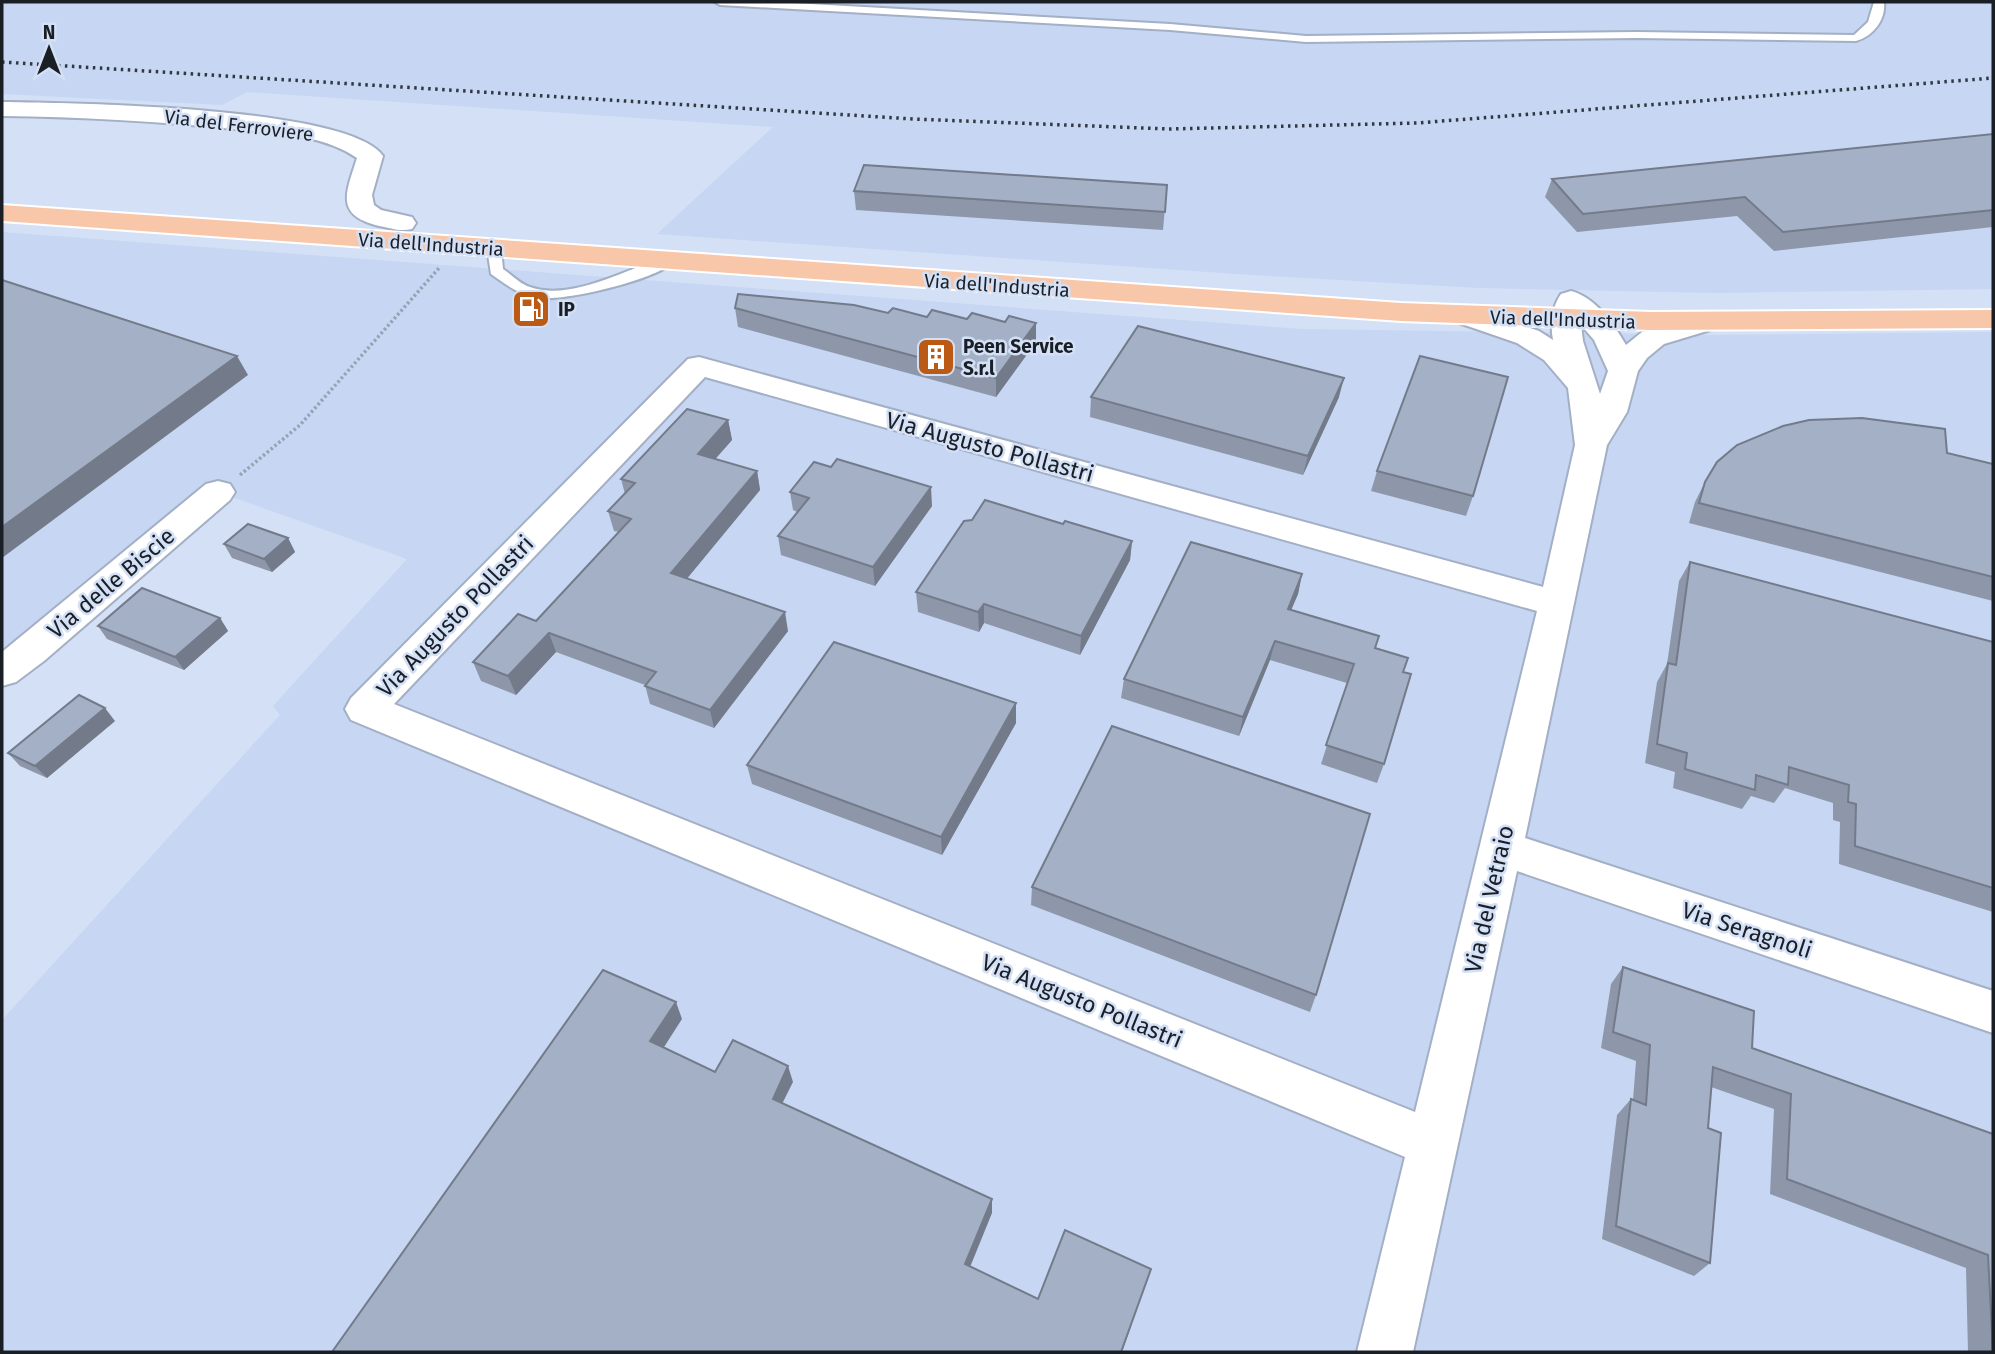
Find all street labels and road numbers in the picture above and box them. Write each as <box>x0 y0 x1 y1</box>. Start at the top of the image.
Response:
street label: Via del Ferroviere <box>163 105 315 146</box>
street label: Via dell'Industria <box>357 228 505 261</box>
street label: Via dell'Industria <box>923 269 1071 302</box>
street label: Via dell'Industria <box>1490 305 1636 334</box>
street label: Via Augusto Pollastri <box>883 406 1097 488</box>
street label: Via delle Biscie <box>42 522 180 644</box>
street label: Via Augusto Pollastri <box>371 529 539 703</box>
street label: Via del Vetraio <box>1458 822 1520 976</box>
street label: Via Seragnoli <box>1678 896 1816 964</box>
street label: Via Augusto Pollastri <box>978 948 1186 1054</box>

